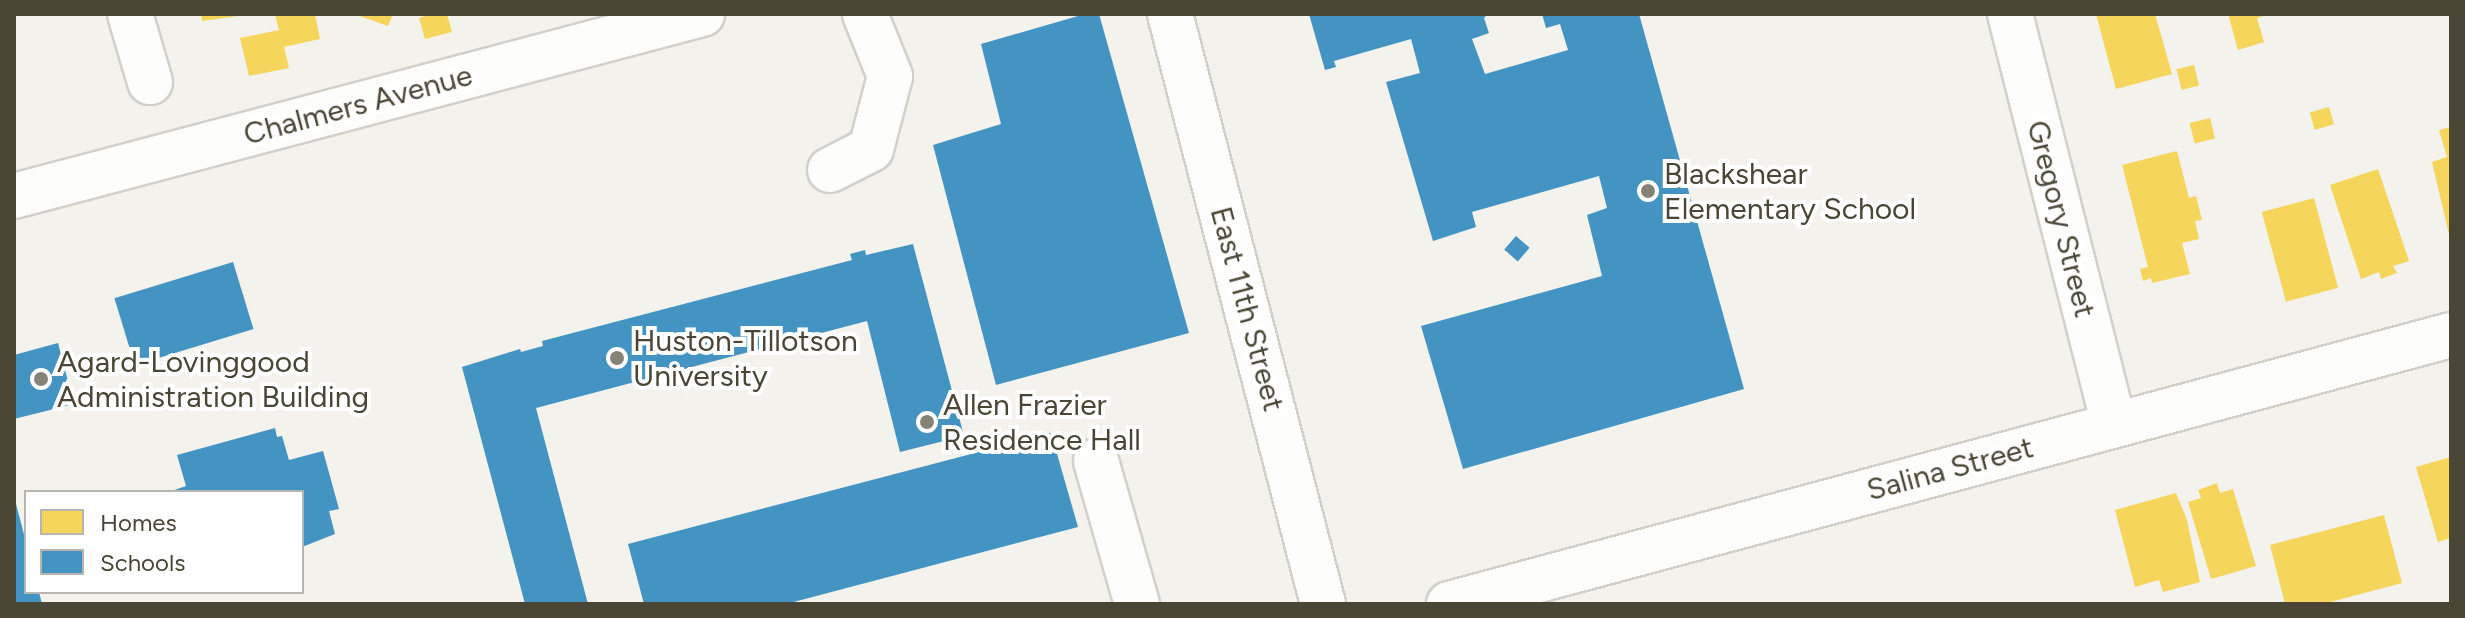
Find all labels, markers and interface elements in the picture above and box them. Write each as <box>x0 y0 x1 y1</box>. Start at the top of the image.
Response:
street label: Chalmers Avenue <box>240 57 476 153</box>
street label: Gregory Street <box>2019 117 2103 321</box>
place label: Blackshear Elementary School <box>1664 156 1916 226</box>
marker: Blackshear Elementary School <box>1639 182 1657 200</box>
street label: East 11th Street <box>1202 203 1292 415</box>
place label: Huston-Tillotson University <box>633 323 858 394</box>
place label: Agard-Lovinggood Administration Building <box>57 344 369 414</box>
marker: Huston-Tillotson University <box>608 349 626 367</box>
marker: Agard-Lovinggood Administration Building <box>32 370 50 388</box>
place label: Allen Frazier Residence Hall <box>943 387 1141 458</box>
marker: Allen Frazier Residence Hall <box>918 413 936 431</box>
street label: Salina Street <box>1863 430 2037 508</box>
legend <box>24 490 304 594</box>
text: Homes <box>100 508 177 537</box>
text: Schools <box>100 548 185 577</box>

